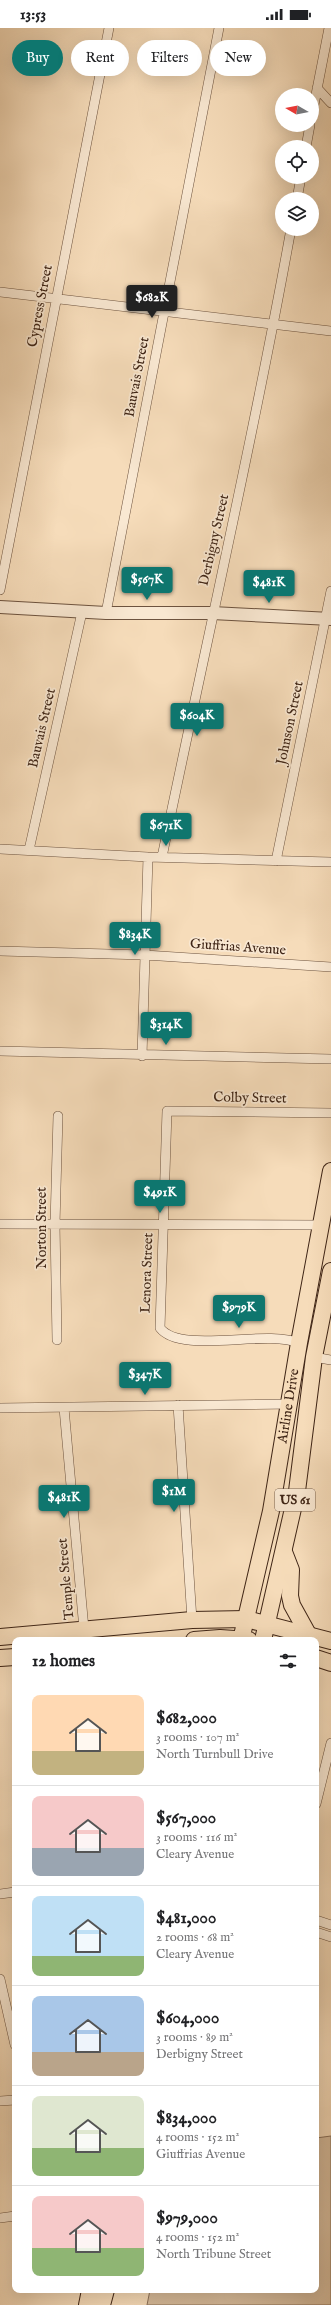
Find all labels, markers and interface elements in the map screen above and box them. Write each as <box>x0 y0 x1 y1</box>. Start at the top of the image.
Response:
text: 13:53 <box>20 5 46 24</box>
chip: Buy <box>12 40 63 76</box>
chip: Rent <box>71 40 129 76</box>
chip: Filters <box>137 40 202 76</box>
chip: New <box>210 40 266 76</box>
north arrow <box>275 88 319 132</box>
map controls <box>275 88 319 236</box>
button: locate <box>275 140 319 184</box>
button: layers <box>275 192 319 236</box>
street label: Cypress Street <box>23 263 57 349</box>
pin: $682K <box>124 285 180 319</box>
text: $682K <box>135 289 169 306</box>
street label: Bauvais Street <box>120 335 154 419</box>
street label: Derbigny Street <box>195 492 233 588</box>
pin: $567K <box>119 567 175 601</box>
pin: $481K <box>241 570 297 604</box>
text: $567K <box>131 571 163 588</box>
text: $481K <box>253 574 285 591</box>
street label: Johnson Street <box>272 679 308 769</box>
street label: Bauvais Street <box>24 686 60 770</box>
pin: $604K <box>169 703 225 737</box>
text: $604K <box>180 707 214 724</box>
pin: $671K <box>138 813 194 847</box>
text: $671K <box>149 817 183 834</box>
pin: $834K <box>107 922 163 956</box>
text: $834K <box>119 926 151 943</box>
street label: Giuffrias Avenue <box>189 935 287 959</box>
pin: $314K <box>138 1012 194 1046</box>
text: $314K <box>150 1016 182 1033</box>
street label: Colby Street <box>213 1088 287 1108</box>
pin: $491K <box>132 1180 188 1214</box>
text: $491K <box>143 1184 177 1201</box>
street label: Norton Street <box>33 1187 51 1269</box>
street label: Lenora Street <box>137 1232 157 1314</box>
pin: $979K <box>211 1295 267 1329</box>
text: $979K <box>222 1299 256 1316</box>
pin: $347K <box>117 1362 173 1396</box>
text: $347K <box>128 1366 162 1383</box>
street label: Airline Drive <box>273 1367 304 1446</box>
pin: $1M <box>155 1479 193 1513</box>
text: $1M <box>162 1483 186 1500</box>
pin: $481K <box>36 1485 92 1519</box>
text: $481K <box>48 1489 80 1506</box>
road number: US 61 <box>275 1489 315 1511</box>
street label: Temple Street <box>53 1537 79 1621</box>
icon: filters <box>277 1650 299 1672</box>
text: 12 homes <box>32 1651 95 1672</box>
text: $682,000 <box>156 1708 217 1729</box>
icon: home <box>64 1711 112 1759</box>
text: 3 rooms · 107 m² <box>156 1729 239 1746</box>
text: North Turnbull Drive <box>156 1746 273 1763</box>
text: $567,000 <box>156 1808 216 1829</box>
icon: home <box>64 1812 112 1860</box>
text: 3 rooms · 116 m² <box>156 1829 237 1846</box>
text: Cleary Avenue <box>156 1846 234 1863</box>
text: $481,000 <box>156 1908 216 1929</box>
icon: home <box>64 1912 112 1960</box>
text: 2 rooms · 68 m² <box>156 1929 234 1946</box>
text: Cleary Avenue <box>156 1946 234 1963</box>
text: $604,000 <box>156 2008 219 2029</box>
icon: home <box>64 2012 112 2060</box>
text: 3 rooms · 89 m² <box>156 2029 233 2046</box>
text: Derbigny Street <box>156 2046 243 2063</box>
text: $834,000 <box>156 2108 217 2129</box>
icon: home <box>64 2112 112 2160</box>
text: 4 rooms · 152 m² <box>156 2129 239 2146</box>
text: Giuffrias Avenue <box>156 2146 245 2163</box>
text: $979,000 <box>156 2208 218 2229</box>
icon: home <box>64 2212 112 2260</box>
text: 4 rooms · 152 m² <box>156 2229 239 2246</box>
text: North Tribune Street <box>156 2246 271 2263</box>

